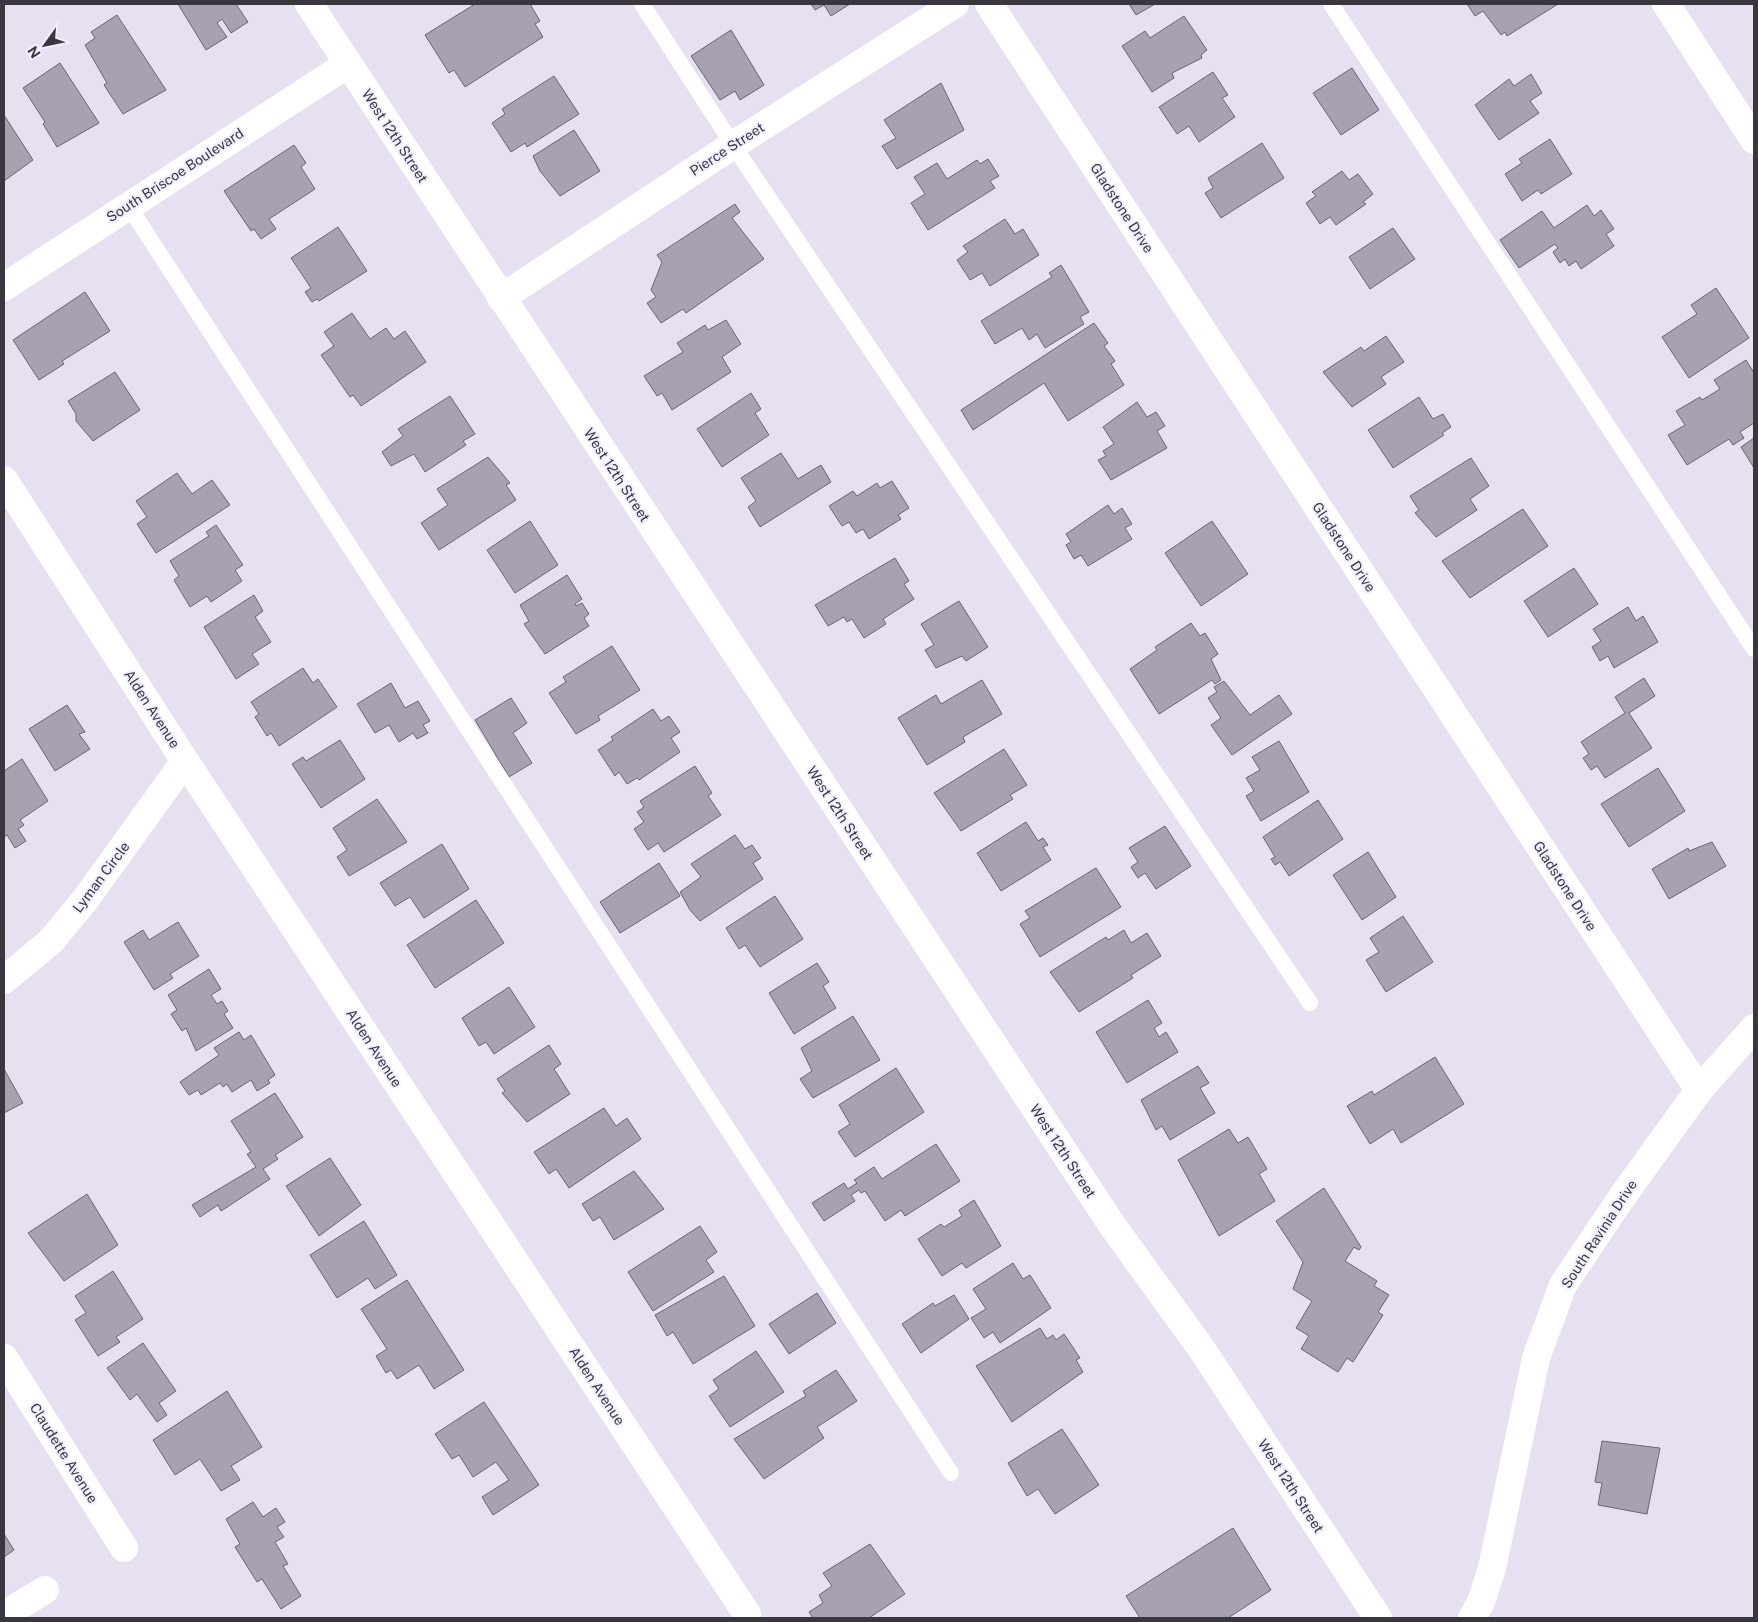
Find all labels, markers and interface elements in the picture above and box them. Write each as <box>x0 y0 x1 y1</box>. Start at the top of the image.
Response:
north arrow <box>20 20 70 70</box>
text: N <box>24 43 44 61</box>
street label: West 12th Street <box>359 86 431 186</box>
street label: Pierce Street <box>687 119 767 179</box>
street label: South Briscoe Boulevard <box>104 125 246 225</box>
street label: Gladstone Drive <box>1087 160 1157 256</box>
street label: West 12th Street <box>581 425 653 525</box>
street label: Gladstone Drive <box>1309 499 1379 595</box>
street label: Alden Avenue <box>121 667 183 751</box>
street label: West 12th Street <box>804 763 876 863</box>
street label: Lyman Circle <box>69 838 133 915</box>
street label: Gladstone Drive <box>1530 838 1600 934</box>
street label: Alden Avenue <box>343 1006 405 1090</box>
street label: West 12th Street <box>1027 1101 1099 1201</box>
street label: South Ravinia Drive <box>1558 1177 1640 1291</box>
street label: Alden Avenue <box>566 1344 628 1428</box>
street label: Claudette Avenue <box>27 1400 101 1506</box>
street label: West 12th Street <box>1255 1436 1327 1536</box>

